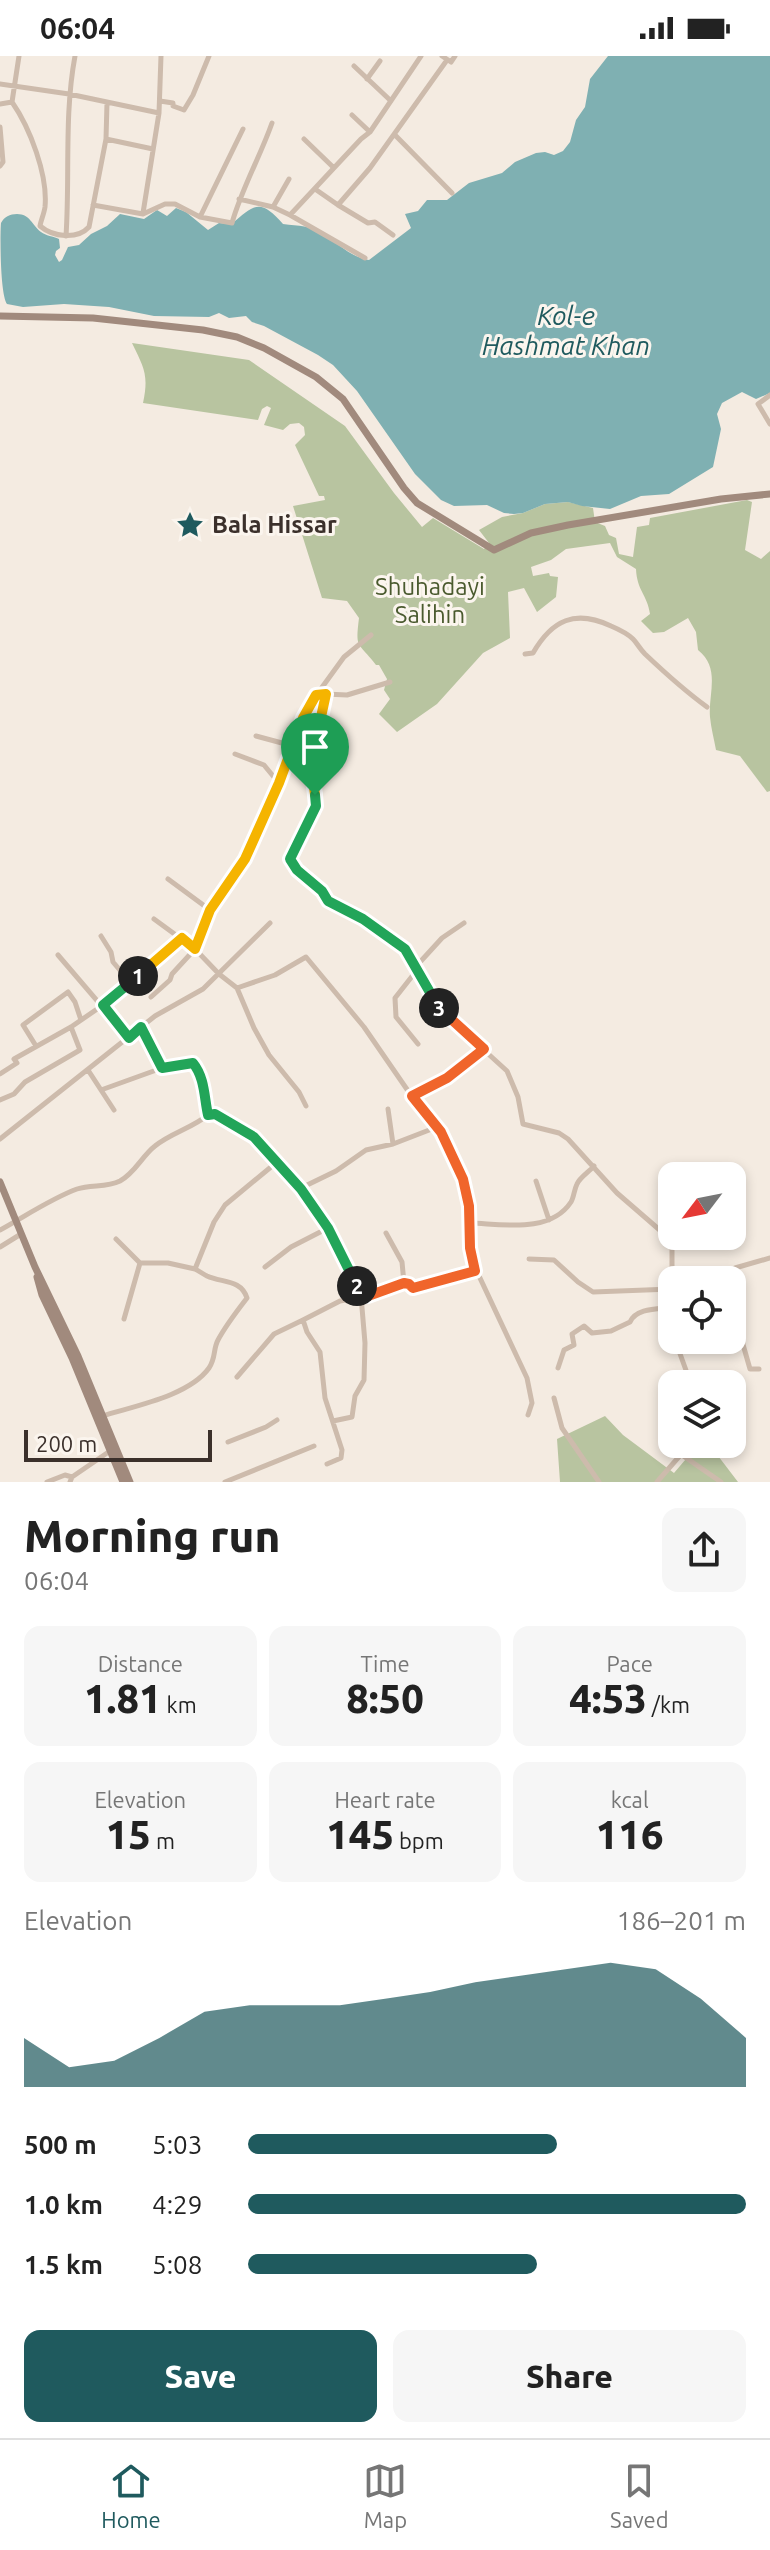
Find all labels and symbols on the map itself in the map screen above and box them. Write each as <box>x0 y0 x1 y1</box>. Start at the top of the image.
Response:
water label: Kol-e Hashmat Khan <box>482 301 650 360</box>
place icon: Bala Hissar <box>175 510 205 540</box>
place label: Bala Hissar <box>212 511 337 538</box>
park label: Shuhadayi Salihin <box>375 573 485 628</box>
pin <box>281 713 349 795</box>
pin: 1 <box>118 956 158 996</box>
pin: 3 <box>419 988 459 1028</box>
north arrow <box>658 1162 746 1250</box>
pin: 2 <box>337 1266 377 1306</box>
scale bar <box>24 1426 212 1462</box>

